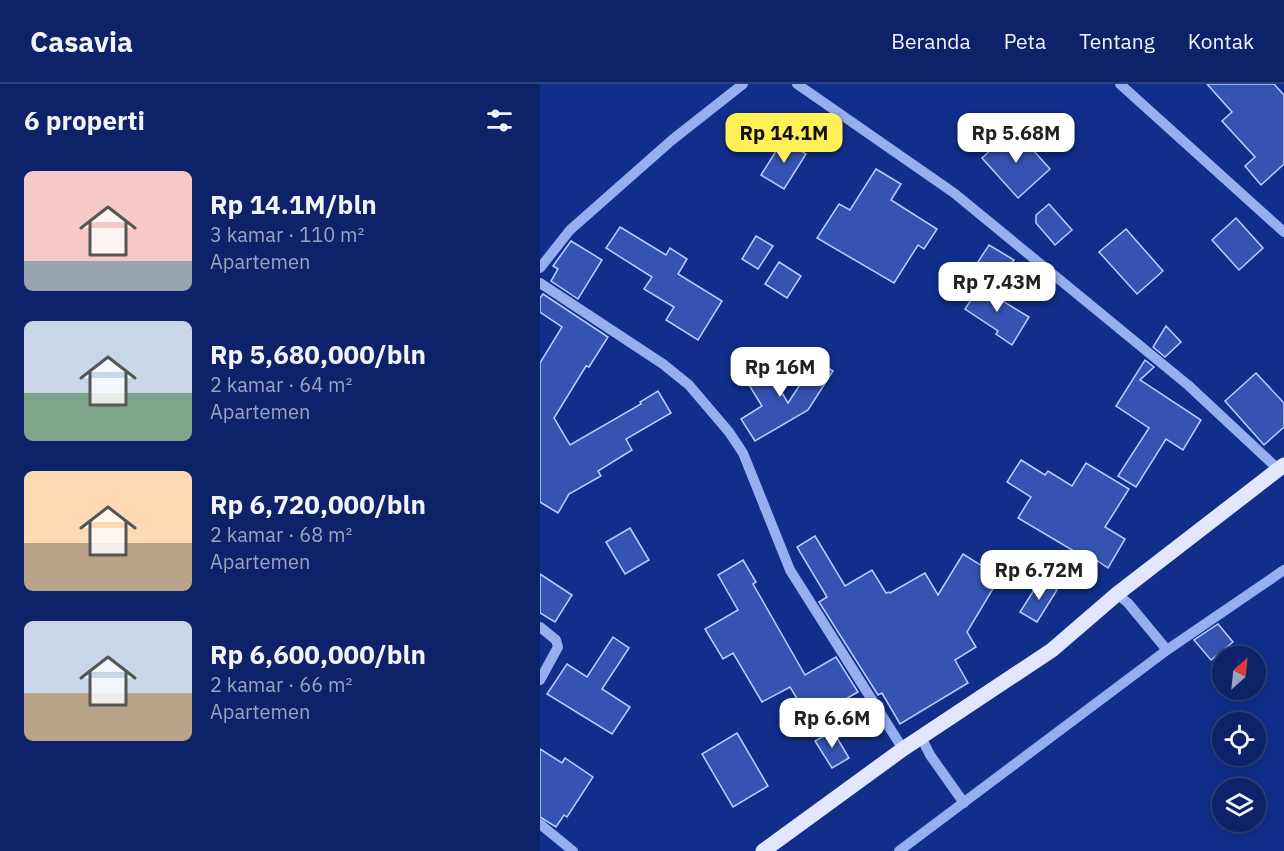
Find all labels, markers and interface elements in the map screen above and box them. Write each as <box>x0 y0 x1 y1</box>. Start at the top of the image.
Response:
text: Casavia <box>30 23 133 60</box>
text: Beranda <box>891 27 971 55</box>
text: Peta <box>1004 27 1046 55</box>
text: Tentang <box>1079 27 1155 55</box>
text: Kontak <box>1188 27 1254 55</box>
text: 6 properti <box>24 103 145 137</box>
icon: filters <box>483 104 516 137</box>
pin: Rp 14.1M <box>722 113 846 164</box>
pin: Rp 5.68M <box>954 113 1078 164</box>
text: Rp 14.1M <box>740 119 828 146</box>
text: Rp 5.68M <box>972 119 1060 146</box>
text: Rp 14.1M/bln <box>210 187 377 221</box>
icon: home <box>72 195 144 267</box>
text: 3 kamar · 110 m² <box>210 221 364 248</box>
text: Apartemen <box>210 248 310 275</box>
pin: Rp 7.43M <box>935 262 1059 313</box>
text: Rp 7.43M <box>953 268 1041 295</box>
text: Rp 5,680,000/bln <box>210 337 426 371</box>
icon: home <box>72 345 144 417</box>
pin: Rp 16M <box>731 347 829 398</box>
text: Rp 16M <box>745 353 815 380</box>
text: 2 kamar · 64 m² <box>210 371 352 398</box>
text: Apartemen <box>210 398 310 425</box>
text: Rp 6,720,000/bln <box>210 487 426 521</box>
icon: home <box>72 495 144 567</box>
text: 2 kamar · 68 m² <box>210 521 352 548</box>
text: Apartemen <box>210 548 310 575</box>
pin: Rp 6.72M <box>977 550 1101 601</box>
text: Rp 6.72M <box>995 556 1083 583</box>
text: Rp 6,600,000/bln <box>210 637 426 671</box>
icon: home <box>72 645 144 717</box>
north arrow <box>1212 646 1266 700</box>
map controls <box>1212 646 1266 832</box>
text: 2 kamar · 66 m² <box>210 671 352 698</box>
text: Apartemen <box>210 698 310 725</box>
pin: Rp 6.6M <box>777 698 887 749</box>
text: Rp 6.6M <box>794 704 870 731</box>
button: locate <box>1212 712 1266 766</box>
button: layers <box>1212 778 1266 832</box>

